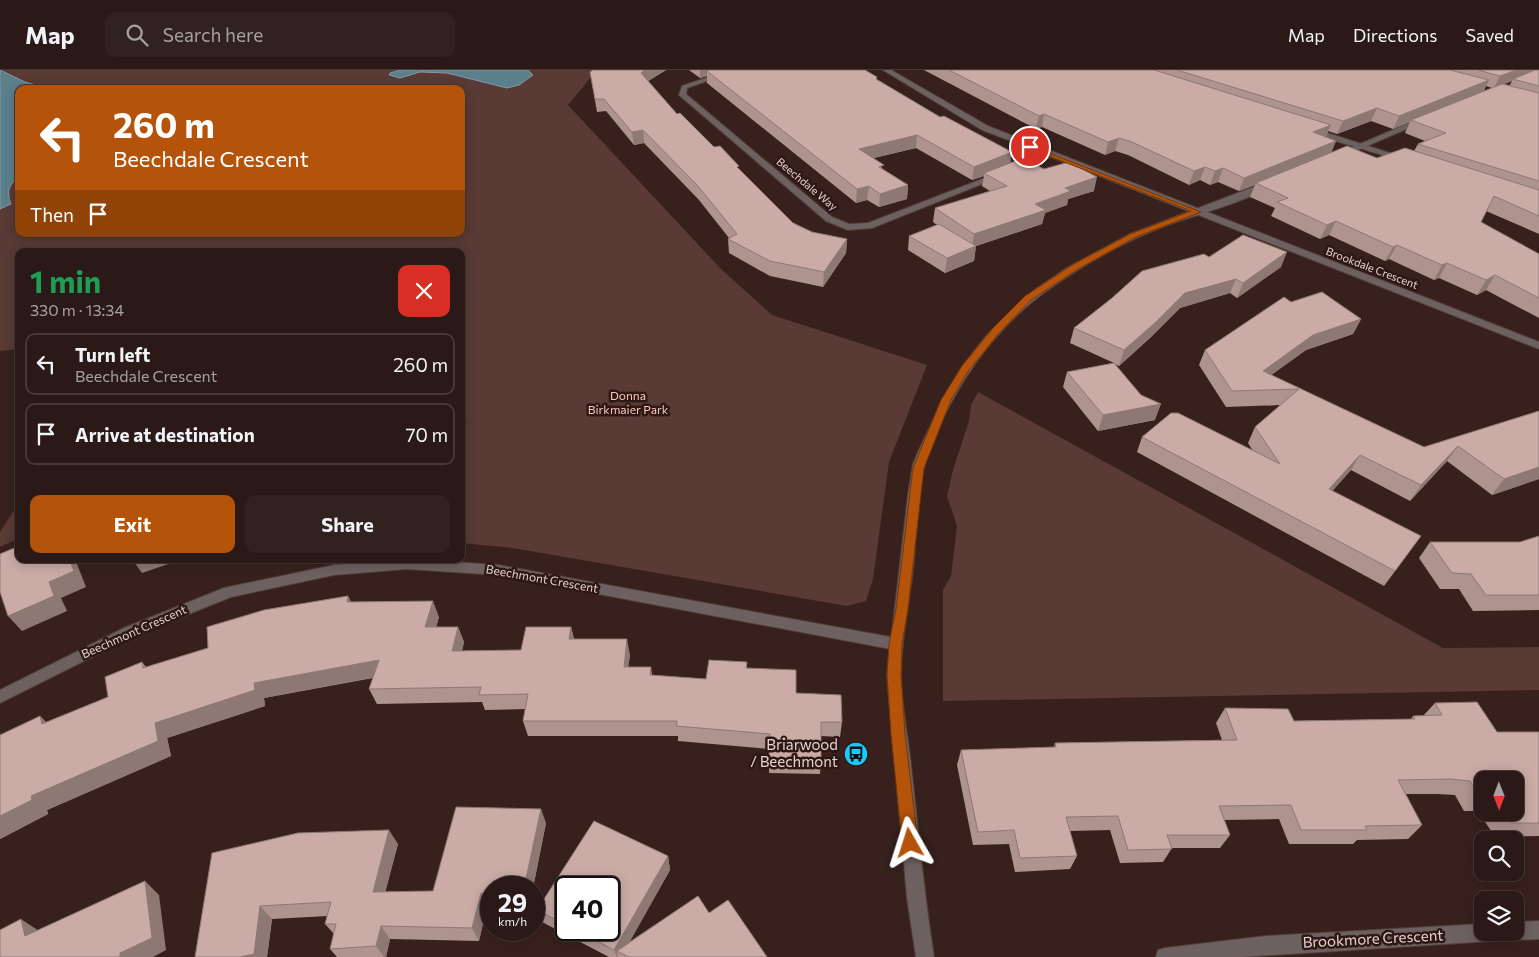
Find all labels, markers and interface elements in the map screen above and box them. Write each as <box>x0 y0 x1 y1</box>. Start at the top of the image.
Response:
search box <box>105 12 455 57</box>
text: Map <box>25 20 75 49</box>
icon: search <box>123 21 151 49</box>
text: Search here <box>163 23 263 46</box>
text: Map <box>1288 24 1325 46</box>
text: Directions <box>1353 24 1437 46</box>
text: Saved <box>1465 24 1514 46</box>
text: 260 m <box>113 102 215 145</box>
icon: left <box>30 105 95 170</box>
pin <box>1009 126 1051 168</box>
icon: arrive <box>1016 133 1044 161</box>
text: Beechdale Crescent <box>113 145 309 172</box>
street label: Beechdale Way <box>774 154 841 213</box>
icon: arrive <box>84 200 112 228</box>
text: Then <box>30 203 74 226</box>
street label: Brookdale Crescent <box>1324 244 1421 291</box>
text: 1 min <box>30 262 101 299</box>
button: close <box>398 265 450 317</box>
text: 330 m · 13:34 <box>30 300 124 319</box>
text: Turn left <box>75 343 150 366</box>
icon: left <box>32 350 60 378</box>
text: 260 m <box>393 353 448 376</box>
text: Beechdale Crescent <box>75 366 217 385</box>
park label: Donna Birkmaier Park <box>588 388 669 416</box>
icon: arrive <box>32 420 60 448</box>
text: Arrive at destination <box>75 423 255 446</box>
text: 70 m <box>405 423 448 446</box>
button: Exit <box>30 495 235 553</box>
button: Share <box>245 495 450 553</box>
street label: Beechmont Crescent <box>485 561 599 595</box>
street label: Beechmont Crescent <box>79 602 188 661</box>
place label: Briarwood / Beechmont <box>750 735 838 770</box>
bus stop icon: Briarwood / Beechmont <box>843 741 869 767</box>
north arrow <box>1474 771 1524 821</box>
map controls <box>1474 771 1524 941</box>
position arrow <box>883 816 935 868</box>
button: search <box>1474 831 1524 881</box>
speed limit sign: 40 <box>555 876 620 941</box>
text: 29 <box>498 887 527 917</box>
button: layers <box>1474 891 1524 941</box>
text: km/h <box>498 914 527 928</box>
street label: Brookmore Crescent <box>1302 925 1444 951</box>

